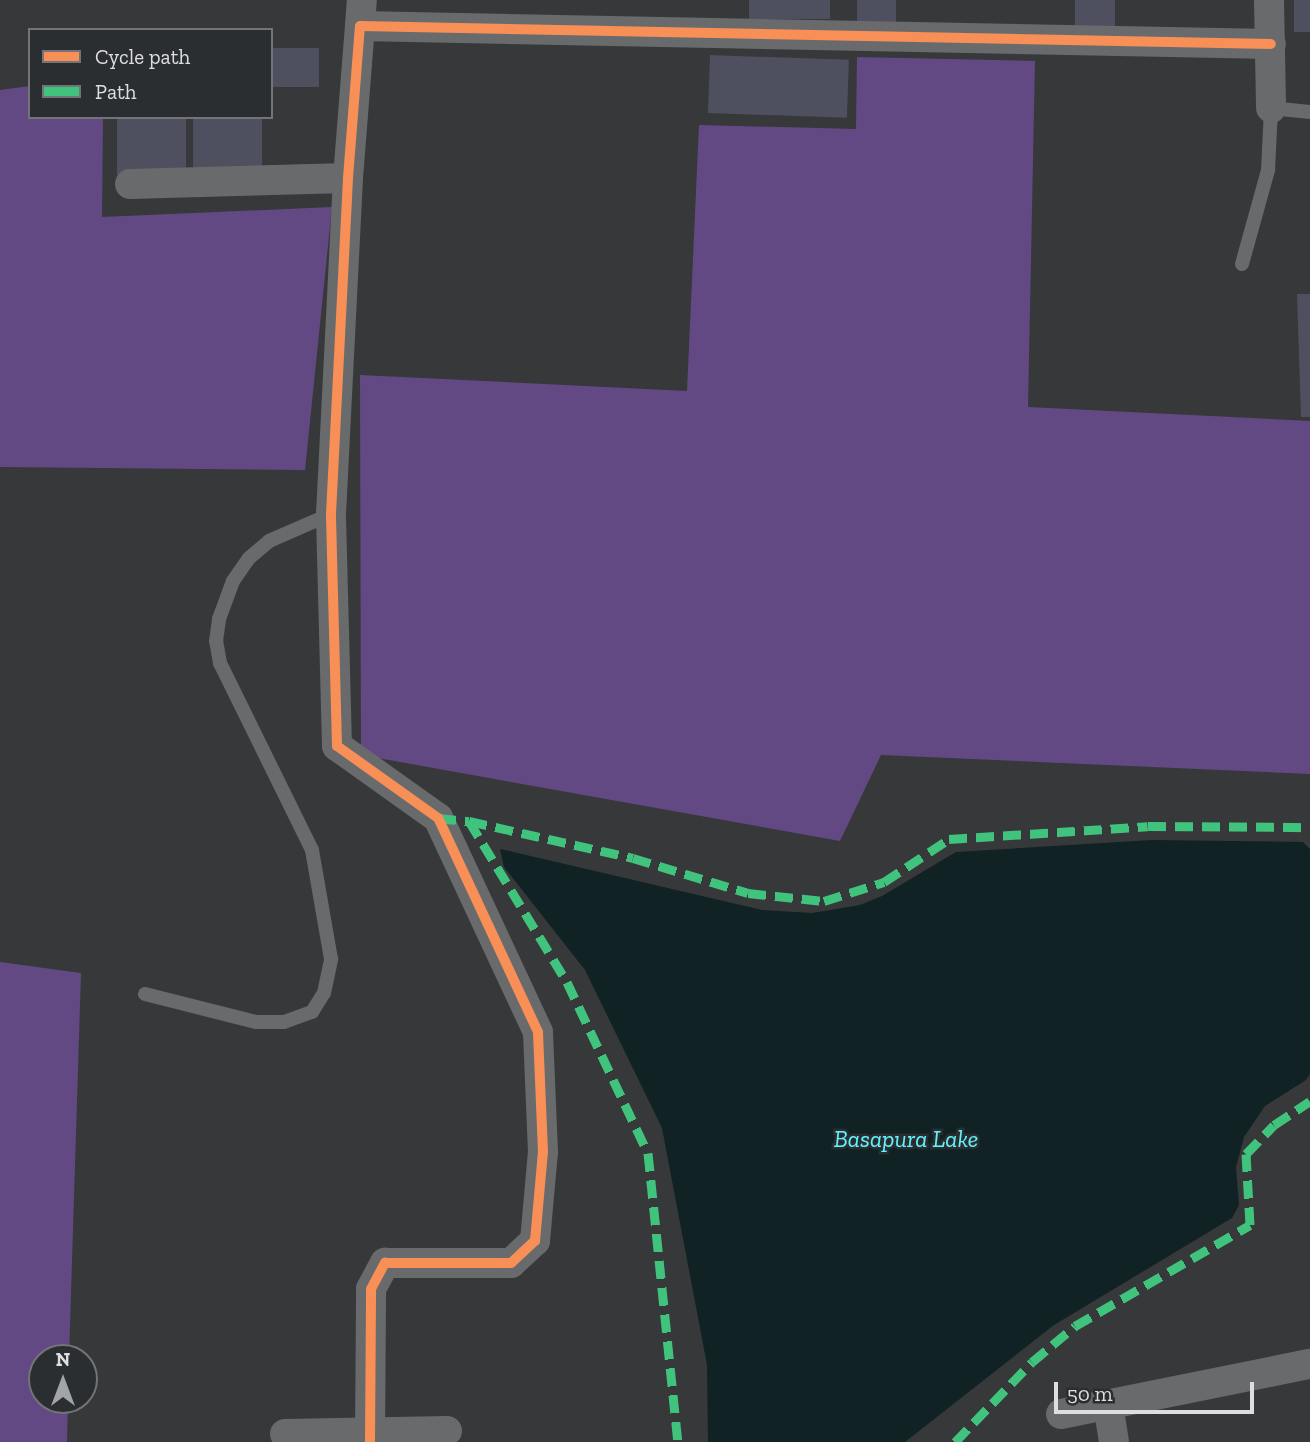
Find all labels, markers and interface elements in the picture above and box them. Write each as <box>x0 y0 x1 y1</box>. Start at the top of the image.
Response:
legend <box>28 28 273 119</box>
text: Cycle path <box>95 44 190 69</box>
text: Path <box>95 79 137 104</box>
water label: Basapura Lake <box>834 1125 978 1153</box>
north arrow <box>28 1344 98 1414</box>
text: N <box>56 1348 70 1371</box>
scale bar <box>1058 1368 1258 1412</box>
text: 50 m <box>1067 1381 1113 1406</box>

